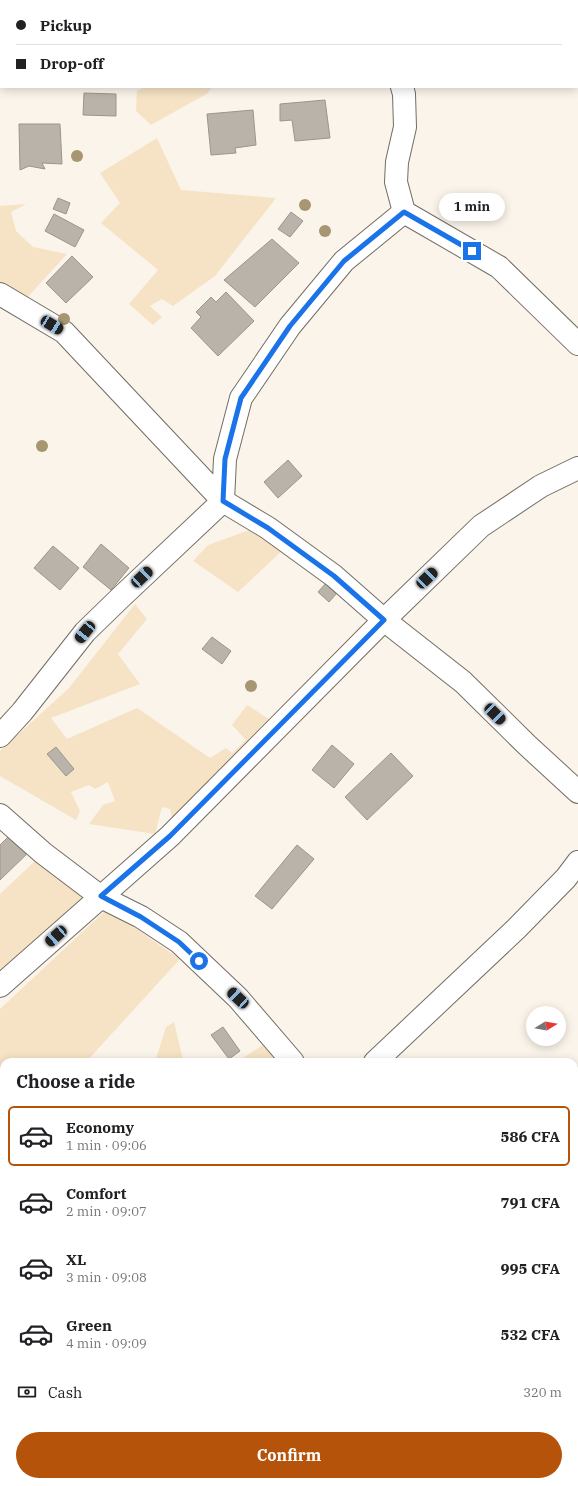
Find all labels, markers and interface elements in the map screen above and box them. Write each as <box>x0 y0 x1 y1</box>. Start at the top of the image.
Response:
text: Pickup <box>40 16 92 35</box>
text: Drop-off <box>40 54 104 73</box>
callout: 1 min <box>439 193 505 221</box>
text: 1 min <box>454 198 490 215</box>
route end <box>463 242 481 260</box>
car <box>39 314 65 336</box>
car <box>129 564 155 590</box>
car <box>414 565 440 591</box>
car <box>73 619 97 645</box>
car <box>482 701 508 727</box>
car <box>43 924 69 948</box>
route start <box>190 952 208 970</box>
car <box>225 985 251 1011</box>
north arrow <box>526 1006 566 1046</box>
map controls <box>526 1006 566 1046</box>
text: Choose a ride <box>16 1070 135 1093</box>
icon: car <box>18 1118 54 1154</box>
text: Economy <box>66 1118 134 1137</box>
text: 586 CFA <box>500 1127 560 1146</box>
text: 1 min · 09:06 <box>66 1137 147 1154</box>
icon: car <box>18 1184 54 1220</box>
text: Comfort <box>66 1184 126 1203</box>
text: 791 CFA <box>500 1193 560 1212</box>
text: 2 min · 09:07 <box>66 1203 147 1220</box>
icon: car <box>18 1250 54 1286</box>
text: XL <box>66 1250 86 1269</box>
text: 995 CFA <box>500 1259 560 1278</box>
text: 3 min · 09:08 <box>66 1269 147 1286</box>
icon: car <box>18 1316 54 1352</box>
text: Green <box>66 1316 112 1335</box>
text: 532 CFA <box>500 1325 560 1344</box>
text: 4 min · 09:09 <box>66 1335 147 1352</box>
icon: cash <box>16 1381 38 1403</box>
text: Cash <box>48 1383 82 1402</box>
text: 320 m <box>523 1384 562 1401</box>
button: Confirm <box>16 1432 562 1478</box>

